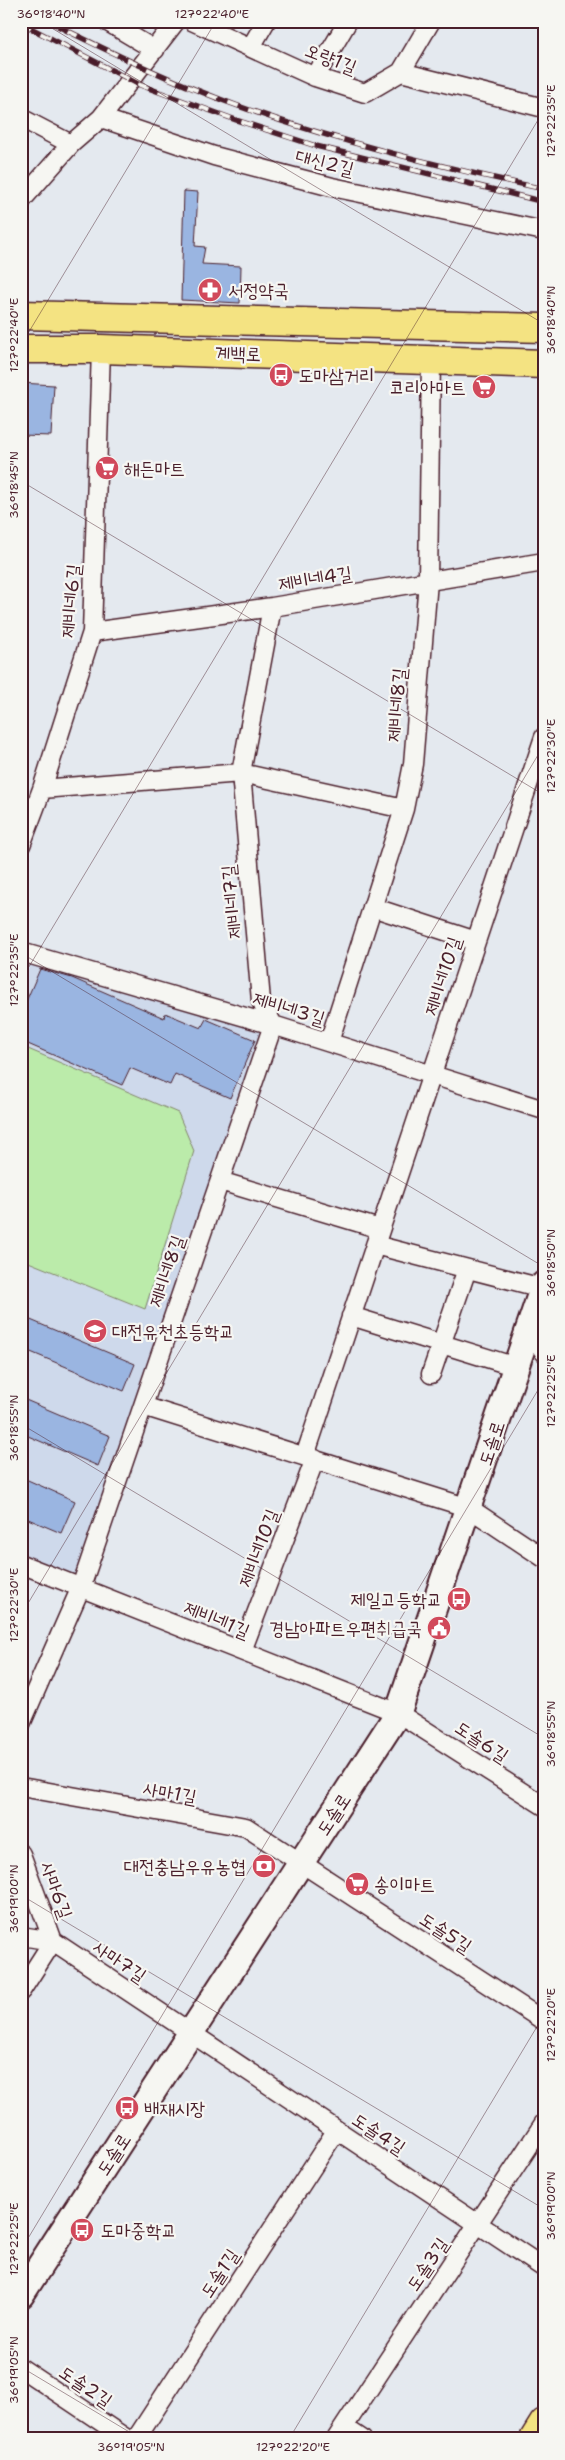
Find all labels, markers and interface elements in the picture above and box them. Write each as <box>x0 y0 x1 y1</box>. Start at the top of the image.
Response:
text: 36°18'40"N <box>16 6 86 22</box>
text: 127°22'40"E <box>175 6 249 22</box>
street label: 오량1길 <box>301 37 360 80</box>
text: 127°22'35"E <box>543 85 559 158</box>
street label: 대신2길 <box>293 143 357 182</box>
pharmacy icon: 서정약국 <box>197 277 223 303</box>
place label: 서정약국 <box>228 278 289 303</box>
text: 36°18'40"N <box>543 285 559 355</box>
text: 127°22'40"E <box>6 298 22 372</box>
street label: 계백로 <box>215 340 261 367</box>
bus stop icon: 도마삼거리 <box>268 362 294 388</box>
place label: 도마삼거리 <box>298 363 374 388</box>
supermarket icon: 코리아마트 <box>471 374 497 400</box>
place label: 코리아마트 <box>390 375 466 400</box>
text: 36°18'45"N <box>6 451 22 519</box>
supermarket icon: 해든마트 <box>94 455 120 481</box>
place label: 해든마트 <box>124 456 185 481</box>
street label: 제비네4길 <box>276 560 354 597</box>
street label: 제비네6길 <box>55 563 86 639</box>
street label: 제비네8길 <box>381 667 412 743</box>
text: 127°22'30"E <box>543 719 559 793</box>
street label: 제비네7길 <box>216 864 247 940</box>
street label: 제비네10길 <box>418 933 467 1019</box>
text: 127°22'35"E <box>6 934 22 1007</box>
street label: 제비네3길 <box>250 986 328 1031</box>
text: 36°18'50"N <box>543 1229 559 1297</box>
street label: 제비네8길 <box>143 1232 190 1310</box>
school or university icon: 대전유천초등학교 <box>82 1318 108 1344</box>
place label: 대전유천초등학교 <box>112 1319 234 1344</box>
text: 127°22'25"E <box>543 1354 559 1428</box>
text: 36°18'55"N <box>6 1394 22 1462</box>
street label: 도솔로 <box>472 1417 510 1469</box>
street label: 제비네10길 <box>232 1505 285 1591</box>
text: 127°22'30"E <box>6 1568 22 1642</box>
bus stop icon: 제일고등학교 <box>446 1586 472 1612</box>
place label: 제일고등학교 <box>350 1587 442 1612</box>
street label: 제비네1길 <box>180 1595 254 1644</box>
public building icon: 경남아파트우편취급국 <box>426 1615 452 1641</box>
place label: 경남아파트우편취급국 <box>269 1616 422 1641</box>
text: 36°18'55"N <box>543 1700 559 1768</box>
street label: 도솔6길 <box>450 1715 513 1768</box>
street label: 사마1길 <box>141 1776 199 1809</box>
street label: 도솔로 <box>310 1788 356 1840</box>
bank icon: 대전충남우유농협 <box>251 1853 277 1879</box>
place label: 대전충남우유농협 <box>124 1854 246 1879</box>
street label: 사마6길 <box>35 1858 78 1922</box>
text: 36°19'00"N <box>6 1864 22 1934</box>
supermarket icon: 송이마트 <box>344 1871 370 1897</box>
place label: 송이마트 <box>374 1872 435 1897</box>
street label: 도솔5길 <box>415 1906 477 1959</box>
street label: 사마7길 <box>88 1935 151 1988</box>
text: 127°22'20"E <box>543 1988 559 2062</box>
bus stop icon: 배재시장 <box>114 2095 140 2121</box>
place label: 배재시장 <box>144 2096 205 2121</box>
street label: 도솔4길 <box>347 2107 410 2160</box>
street label: 도솔로 <box>90 2128 136 2180</box>
text: 36°19'00"N <box>543 2171 559 2241</box>
text: 127°22'25"E <box>6 2202 22 2276</box>
bus stop icon: 도마중학교 <box>69 2217 95 2243</box>
place label: 도마중학교 <box>100 2218 176 2243</box>
street label: 도솔3길 <box>401 2233 454 2296</box>
street label: 도솔1길 <box>194 2244 245 2303</box>
text: 36°19'05"N <box>6 2336 22 2404</box>
street label: 도솔2길 <box>54 2360 117 2413</box>
text: 36°19'05"N <box>97 2439 165 2455</box>
text: 127°22'20"E <box>256 2439 330 2455</box>

